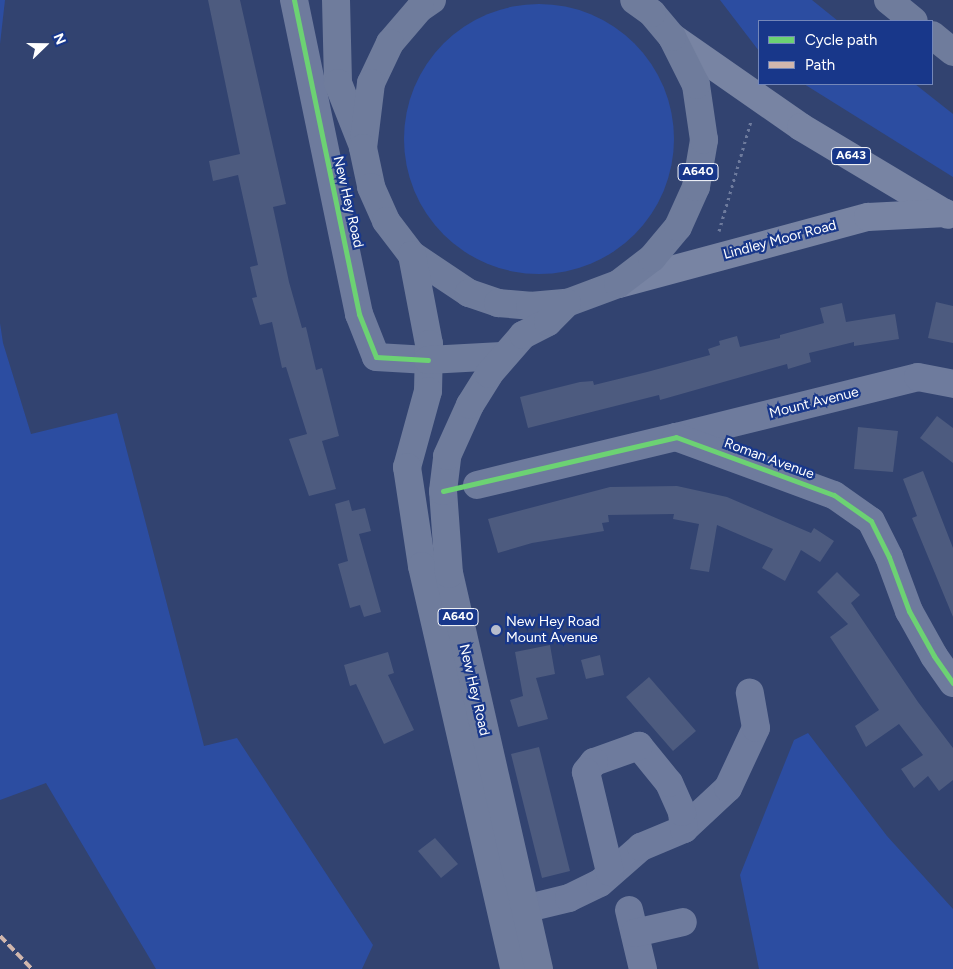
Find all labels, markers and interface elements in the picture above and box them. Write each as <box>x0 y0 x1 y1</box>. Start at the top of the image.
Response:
north arrow <box>20 20 70 70</box>
legend <box>758 20 933 85</box>
text: N <box>49 31 69 47</box>
text: Cycle path <box>805 31 877 49</box>
text: Path <box>805 56 835 74</box>
road number: A643 <box>831 146 871 166</box>
street label: New Hey Road <box>329 154 367 250</box>
road number: A640 <box>677 162 719 182</box>
street label: Lindley Moor Road <box>722 217 838 263</box>
street label: Mount Avenue <box>767 384 861 422</box>
street label: Roman Avenue <box>722 435 816 483</box>
road number: A640 <box>437 608 479 626</box>
place label: New Hey Road Mount Avenue <box>506 614 600 646</box>
marker: New Hey Road Mount Avenue <box>490 624 502 636</box>
street label: New Hey Road <box>455 642 493 738</box>

